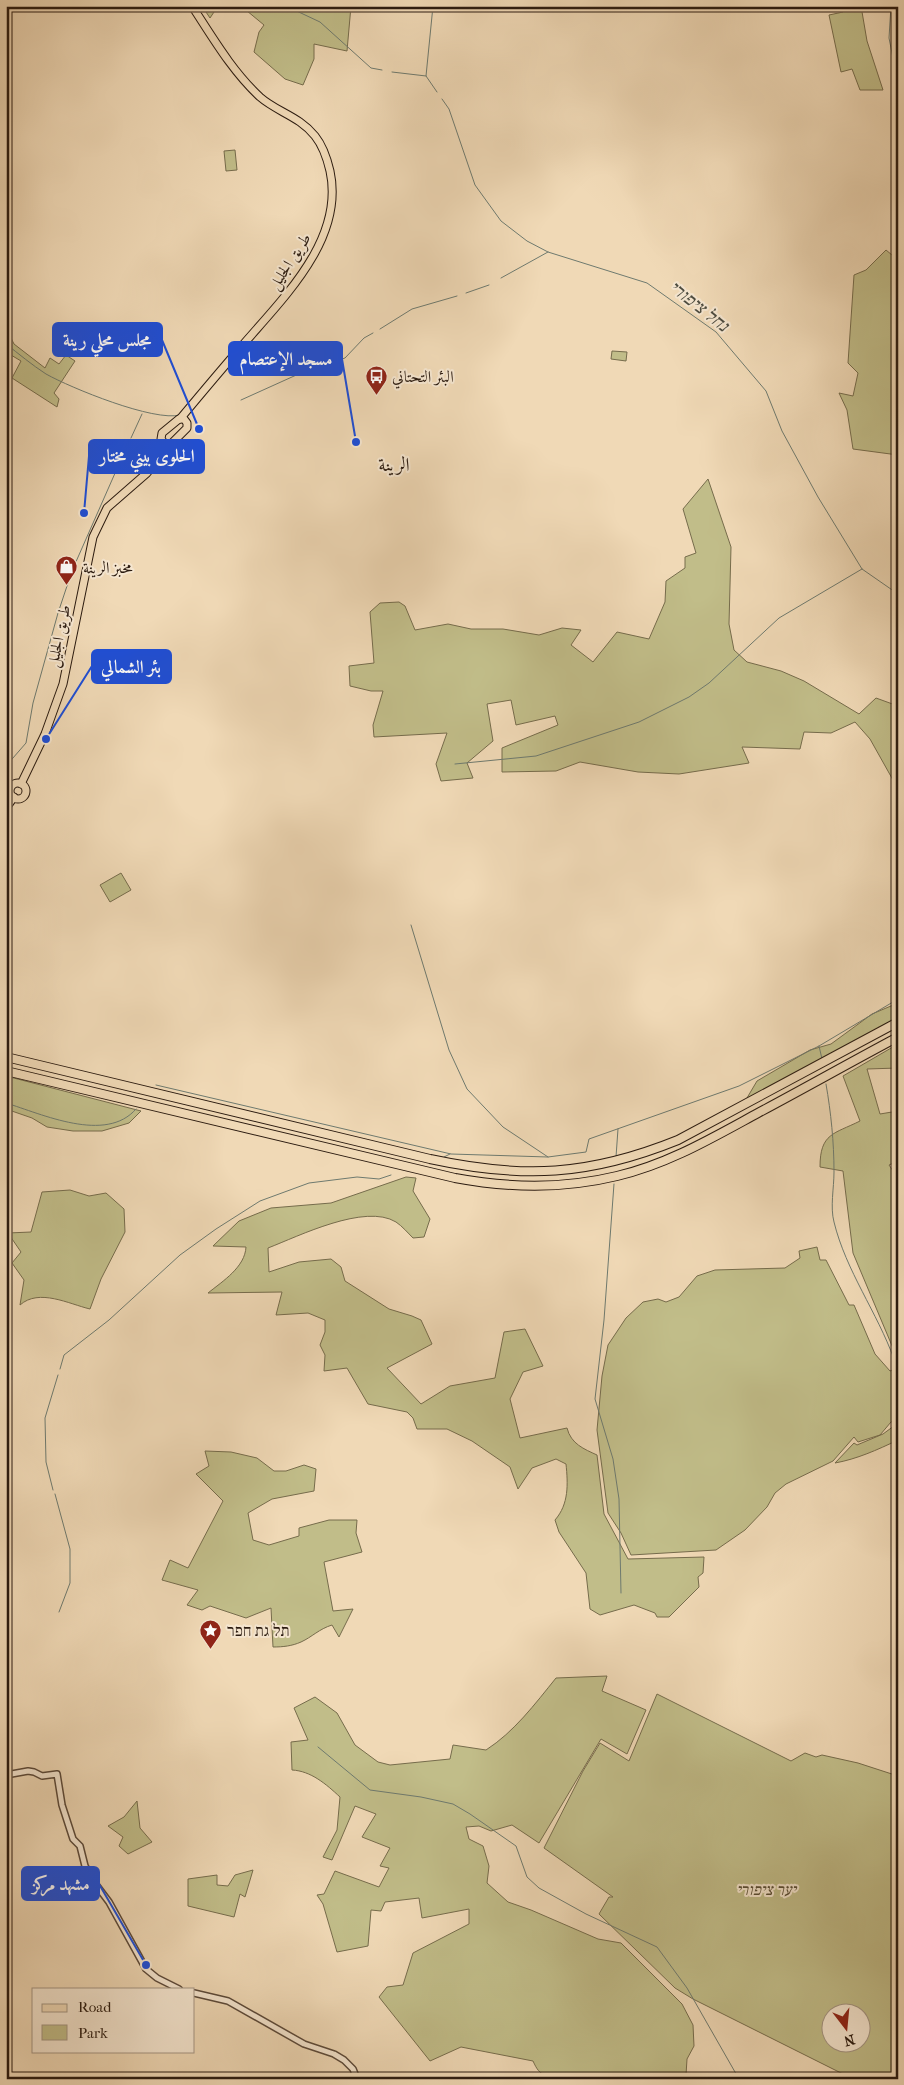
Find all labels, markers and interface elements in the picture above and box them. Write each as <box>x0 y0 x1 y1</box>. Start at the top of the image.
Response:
street label: طريق الجليل <box>264 229 316 294</box>
water label: נחל ציפורי <box>665 277 734 337</box>
callout: مجلس محلي رينة <box>53 323 162 356</box>
text: مجلس محلي رينة <box>63 330 152 358</box>
callout: مسجد الإعتصام <box>229 342 342 375</box>
text: مسجد الإعتصام <box>240 349 332 375</box>
bus stop icon: البئر التحتاني <box>364 364 388 395</box>
place label: البئر التحتاني <box>392 367 454 389</box>
callout: الحلوى بيني مختار <box>89 440 204 473</box>
text: الحلوى بيني مختار <box>97 446 195 473</box>
district label: الرينة <box>378 454 410 476</box>
shop icon: مخبز الرينة <box>55 555 79 586</box>
place label: مخبز الرينة <box>83 558 133 578</box>
street label: طريق الجليل <box>43 603 76 670</box>
callout: بئر الشمالي <box>92 650 171 683</box>
text: بئر الشمالي <box>100 657 161 682</box>
place icon: תל גת חפר <box>199 1618 223 1649</box>
place label: תל גת חפר <box>227 1621 290 1640</box>
callout: مشهد مركز <box>22 1867 99 1900</box>
text: مشهد مركز <box>30 1874 90 1897</box>
park label: יער ציפורי <box>736 1880 797 1899</box>
legend <box>32 1988 195 2052</box>
text: Road <box>78 1998 112 2016</box>
north arrow <box>822 2002 872 2052</box>
text: Park <box>78 2024 108 2042</box>
text: N <box>842 2030 857 2050</box>

